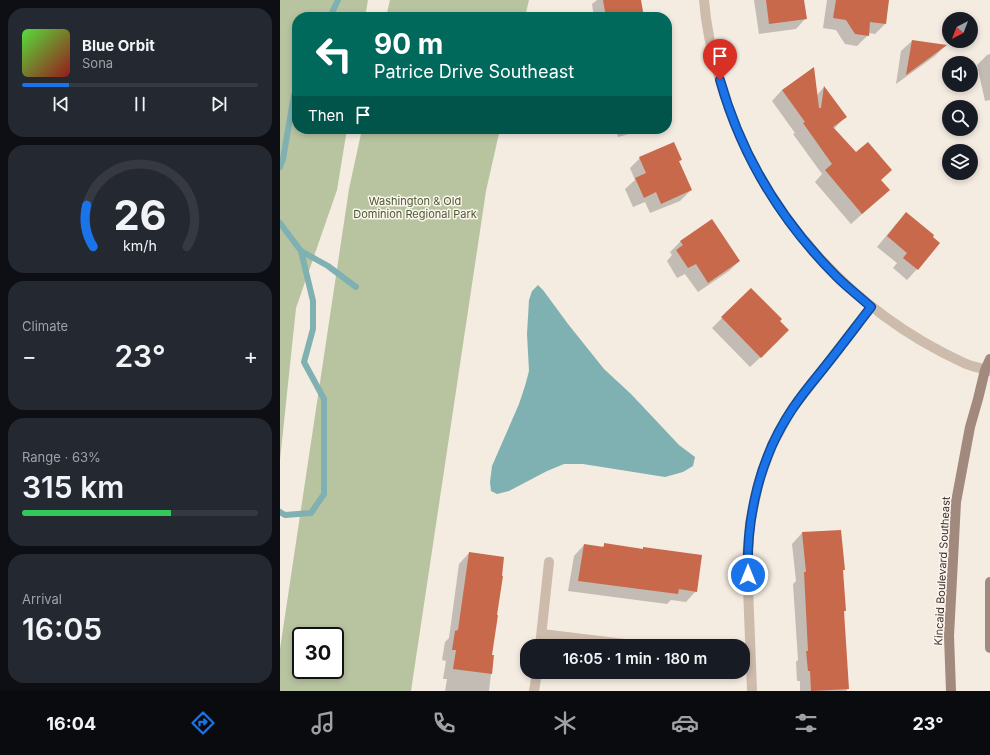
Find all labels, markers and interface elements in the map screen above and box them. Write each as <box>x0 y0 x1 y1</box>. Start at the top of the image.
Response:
north arrow <box>942 12 978 48</box>
map controls <box>942 12 978 180</box>
text: 90 m <box>374 27 443 61</box>
icon: left <box>308 28 360 80</box>
text: Blue Orbit <box>82 36 155 55</box>
pin <box>703 39 737 80</box>
icon: arrive <box>709 45 731 67</box>
text: Sona <box>82 55 113 71</box>
button: sound <box>942 56 978 92</box>
text: Patrice Drive Southeast <box>374 61 574 82</box>
icon: previous <box>50 93 72 115</box>
icon: pause <box>129 93 151 115</box>
icon: next <box>208 93 230 115</box>
button: search <box>942 100 978 136</box>
icon: arrive <box>352 104 374 126</box>
text: Then <box>308 106 344 125</box>
button: layers <box>942 144 978 180</box>
text: 26 <box>113 190 167 240</box>
park label: Washington & Old Dominion Regional Park <box>353 194 477 221</box>
text: km/h <box>123 236 157 253</box>
text: Climate <box>22 318 68 334</box>
text: 23° <box>114 338 166 374</box>
text: − <box>22 343 37 369</box>
text: + <box>243 343 258 369</box>
text: Range · 63% <box>22 449 101 465</box>
text: 315 km <box>22 469 124 505</box>
street label: Kincaid Boulevard Southeast <box>931 496 953 646</box>
position arrow <box>727 554 769 596</box>
text: Arrival <box>22 591 62 607</box>
text: 16:05 <box>22 611 102 647</box>
speed limit sign: 30 <box>292 627 344 679</box>
text: 16:05 · 1 min · 180 m <box>563 649 707 668</box>
icon: directions <box>189 709 217 737</box>
icon: music <box>309 709 337 737</box>
icon: phone <box>430 709 458 737</box>
icon: climate <box>551 709 579 737</box>
icon: car <box>671 709 699 737</box>
icon: filters <box>792 709 820 737</box>
text: 16:04 <box>46 713 96 734</box>
text: 23° <box>912 713 944 734</box>

